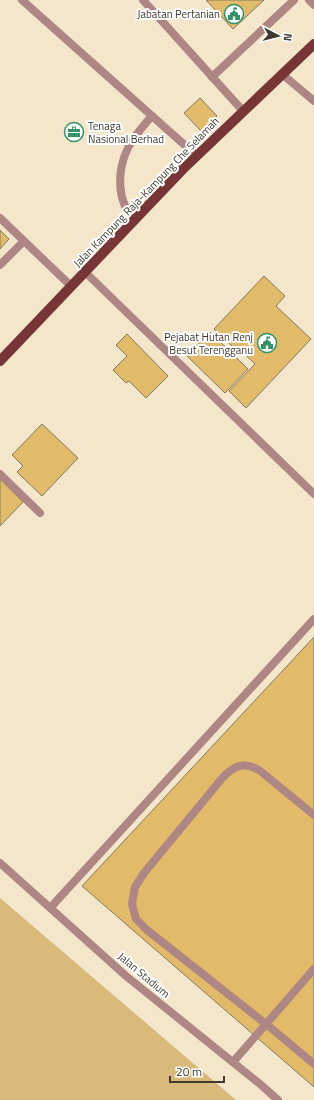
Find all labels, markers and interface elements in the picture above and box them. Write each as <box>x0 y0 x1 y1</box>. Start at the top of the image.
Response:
public building icon: Jabatan Pertanian <box>223 3 245 25</box>
place label: Jabatan Pertanian <box>137 6 220 22</box>
north arrow <box>258 16 298 56</box>
text: N <box>280 32 296 42</box>
street label: Jalan Kampung Raja-Kampung Che Selamah <box>70 113 222 271</box>
place label: Tenaga Nasional Berhad <box>88 118 164 147</box>
office icon: Tenaga Nasional Berhad <box>63 121 85 143</box>
place label: Pejabat Hutan Renj Besut Terengganu <box>164 329 253 358</box>
public building icon: Pejabat Hutan Renj Besut Terengganu <box>256 332 278 354</box>
street label: Jalan Stadium <box>115 948 173 1002</box>
scale bar <box>170 1058 224 1084</box>
text: 20 m <box>176 1062 202 1081</box>

